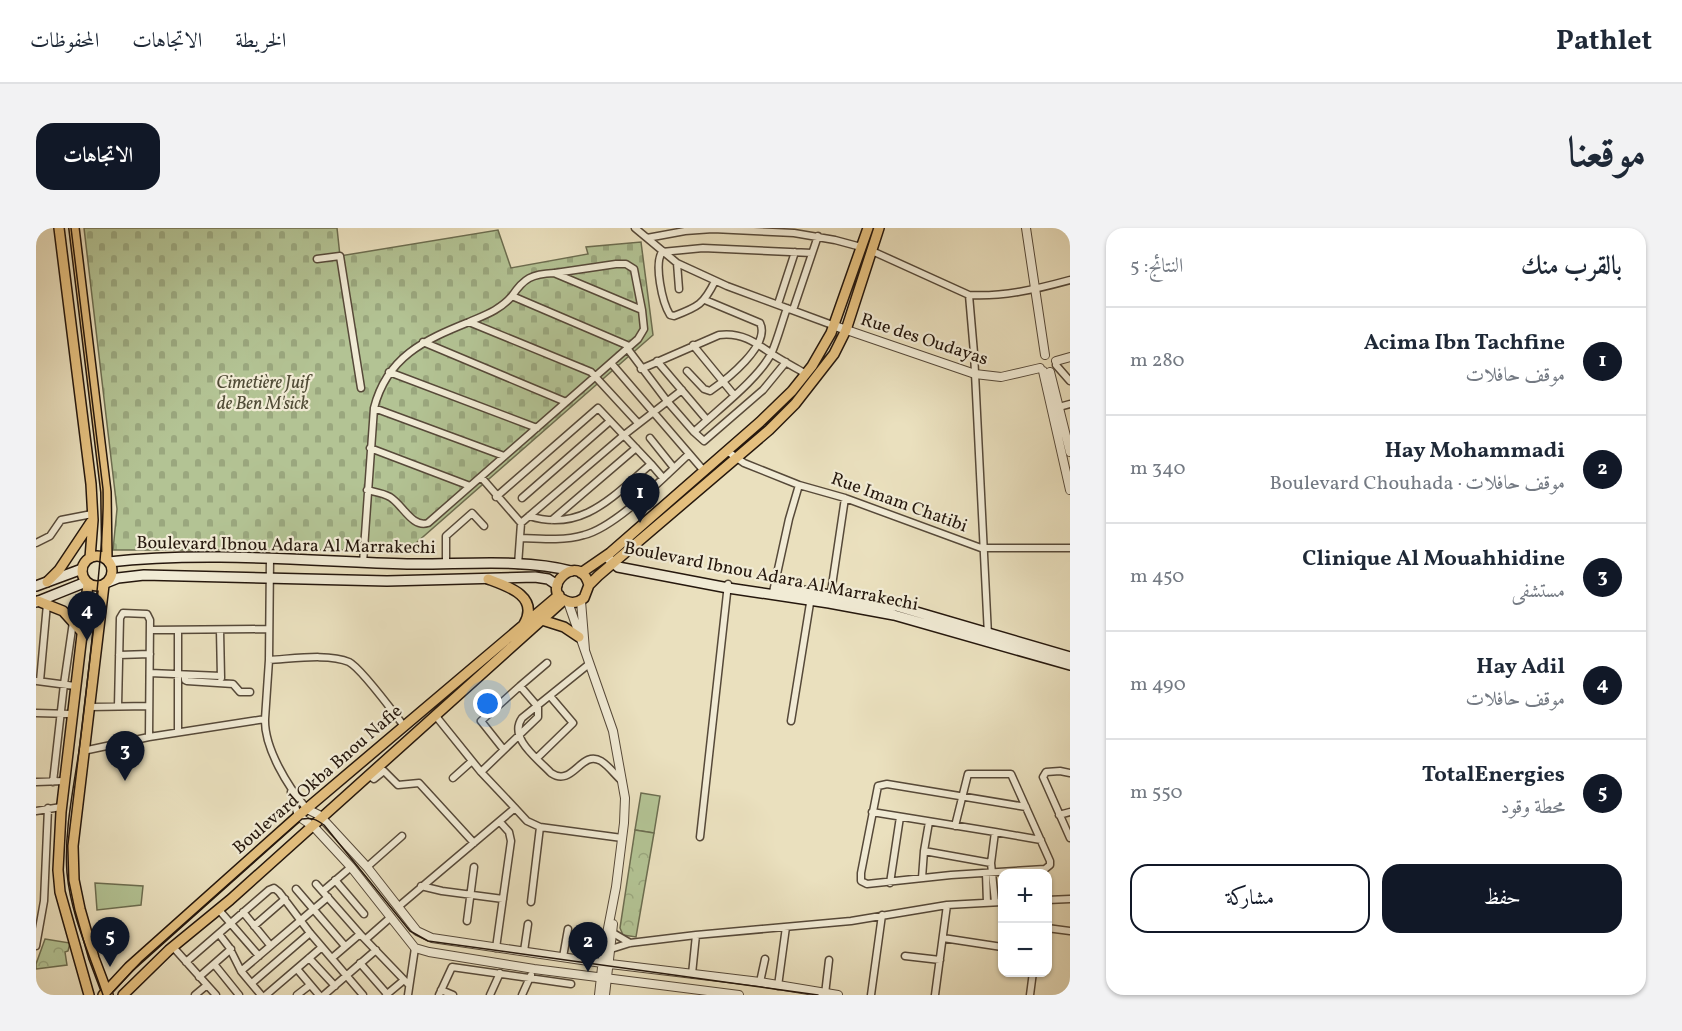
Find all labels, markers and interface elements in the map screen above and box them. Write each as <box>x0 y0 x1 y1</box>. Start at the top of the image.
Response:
text: Pathlet <box>1556 22 1652 61</box>
text: المحفوظات <box>30 27 99 56</box>
text: الاتجاهات <box>132 27 202 56</box>
text: الخريطة <box>235 27 286 56</box>
button: الاتجاهات <box>36 123 160 190</box>
text: موقعنا <box>1568 126 1646 185</box>
text: بالقرب منك <box>1521 249 1622 285</box>
text: النتائج: 5 <box>1130 253 1183 281</box>
street label: Rue des Oudayas <box>857 308 991 372</box>
text: Acima Ibn Tachfine <box>1364 328 1565 359</box>
text: 280 m <box>1130 347 1185 375</box>
text: 1 <box>1598 347 1607 375</box>
text: موقف حافلات <box>1465 362 1565 390</box>
park label: Cimetière Juif de Ben M'sick <box>216 371 313 417</box>
text: Hay Mohammadi <box>1385 436 1565 467</box>
text: 340 m <box>1130 455 1186 483</box>
text: 2 <box>1597 455 1608 483</box>
street label: Rue Imam Chatibi <box>827 467 971 539</box>
text: موقف حافلات · Boulevard Chouhada <box>1270 470 1565 498</box>
pin: 1 <box>620 474 660 523</box>
street label: Boulevard Ibnou Adara Al Marrakechi <box>136 531 436 561</box>
street label: Boulevard Ibnou Adara Al Marrakechi <box>622 536 920 618</box>
text: Clinique Al Mouahhidine <box>1302 544 1565 575</box>
text: 450 m <box>1130 563 1184 591</box>
text: 3 <box>1597 563 1608 591</box>
text: مستشفى <box>1512 578 1565 606</box>
pin: 4 <box>68 592 106 641</box>
text: Hay Adil <box>1476 652 1565 683</box>
text: 490 m <box>1130 671 1186 699</box>
text: 4 <box>1596 671 1609 699</box>
text: موقف حافلات <box>1465 686 1565 714</box>
your location <box>473 689 502 718</box>
street label: Boulevard Okba Bnou Nafie <box>228 699 408 861</box>
pin: 3 <box>106 732 145 781</box>
text: TotalEnergies <box>1422 760 1565 791</box>
text: 550 m <box>1130 779 1183 807</box>
text: 5 <box>1598 779 1607 807</box>
text: محطة وقود <box>1501 794 1565 822</box>
button: مشاركة <box>1130 864 1370 933</box>
button: حفظ <box>1382 864 1622 933</box>
map controls <box>998 869 1052 977</box>
button: + <box>998 869 1052 923</box>
pin: 5 <box>90 918 130 967</box>
pin: 2 <box>568 922 608 972</box>
button: − <box>998 923 1052 977</box>

